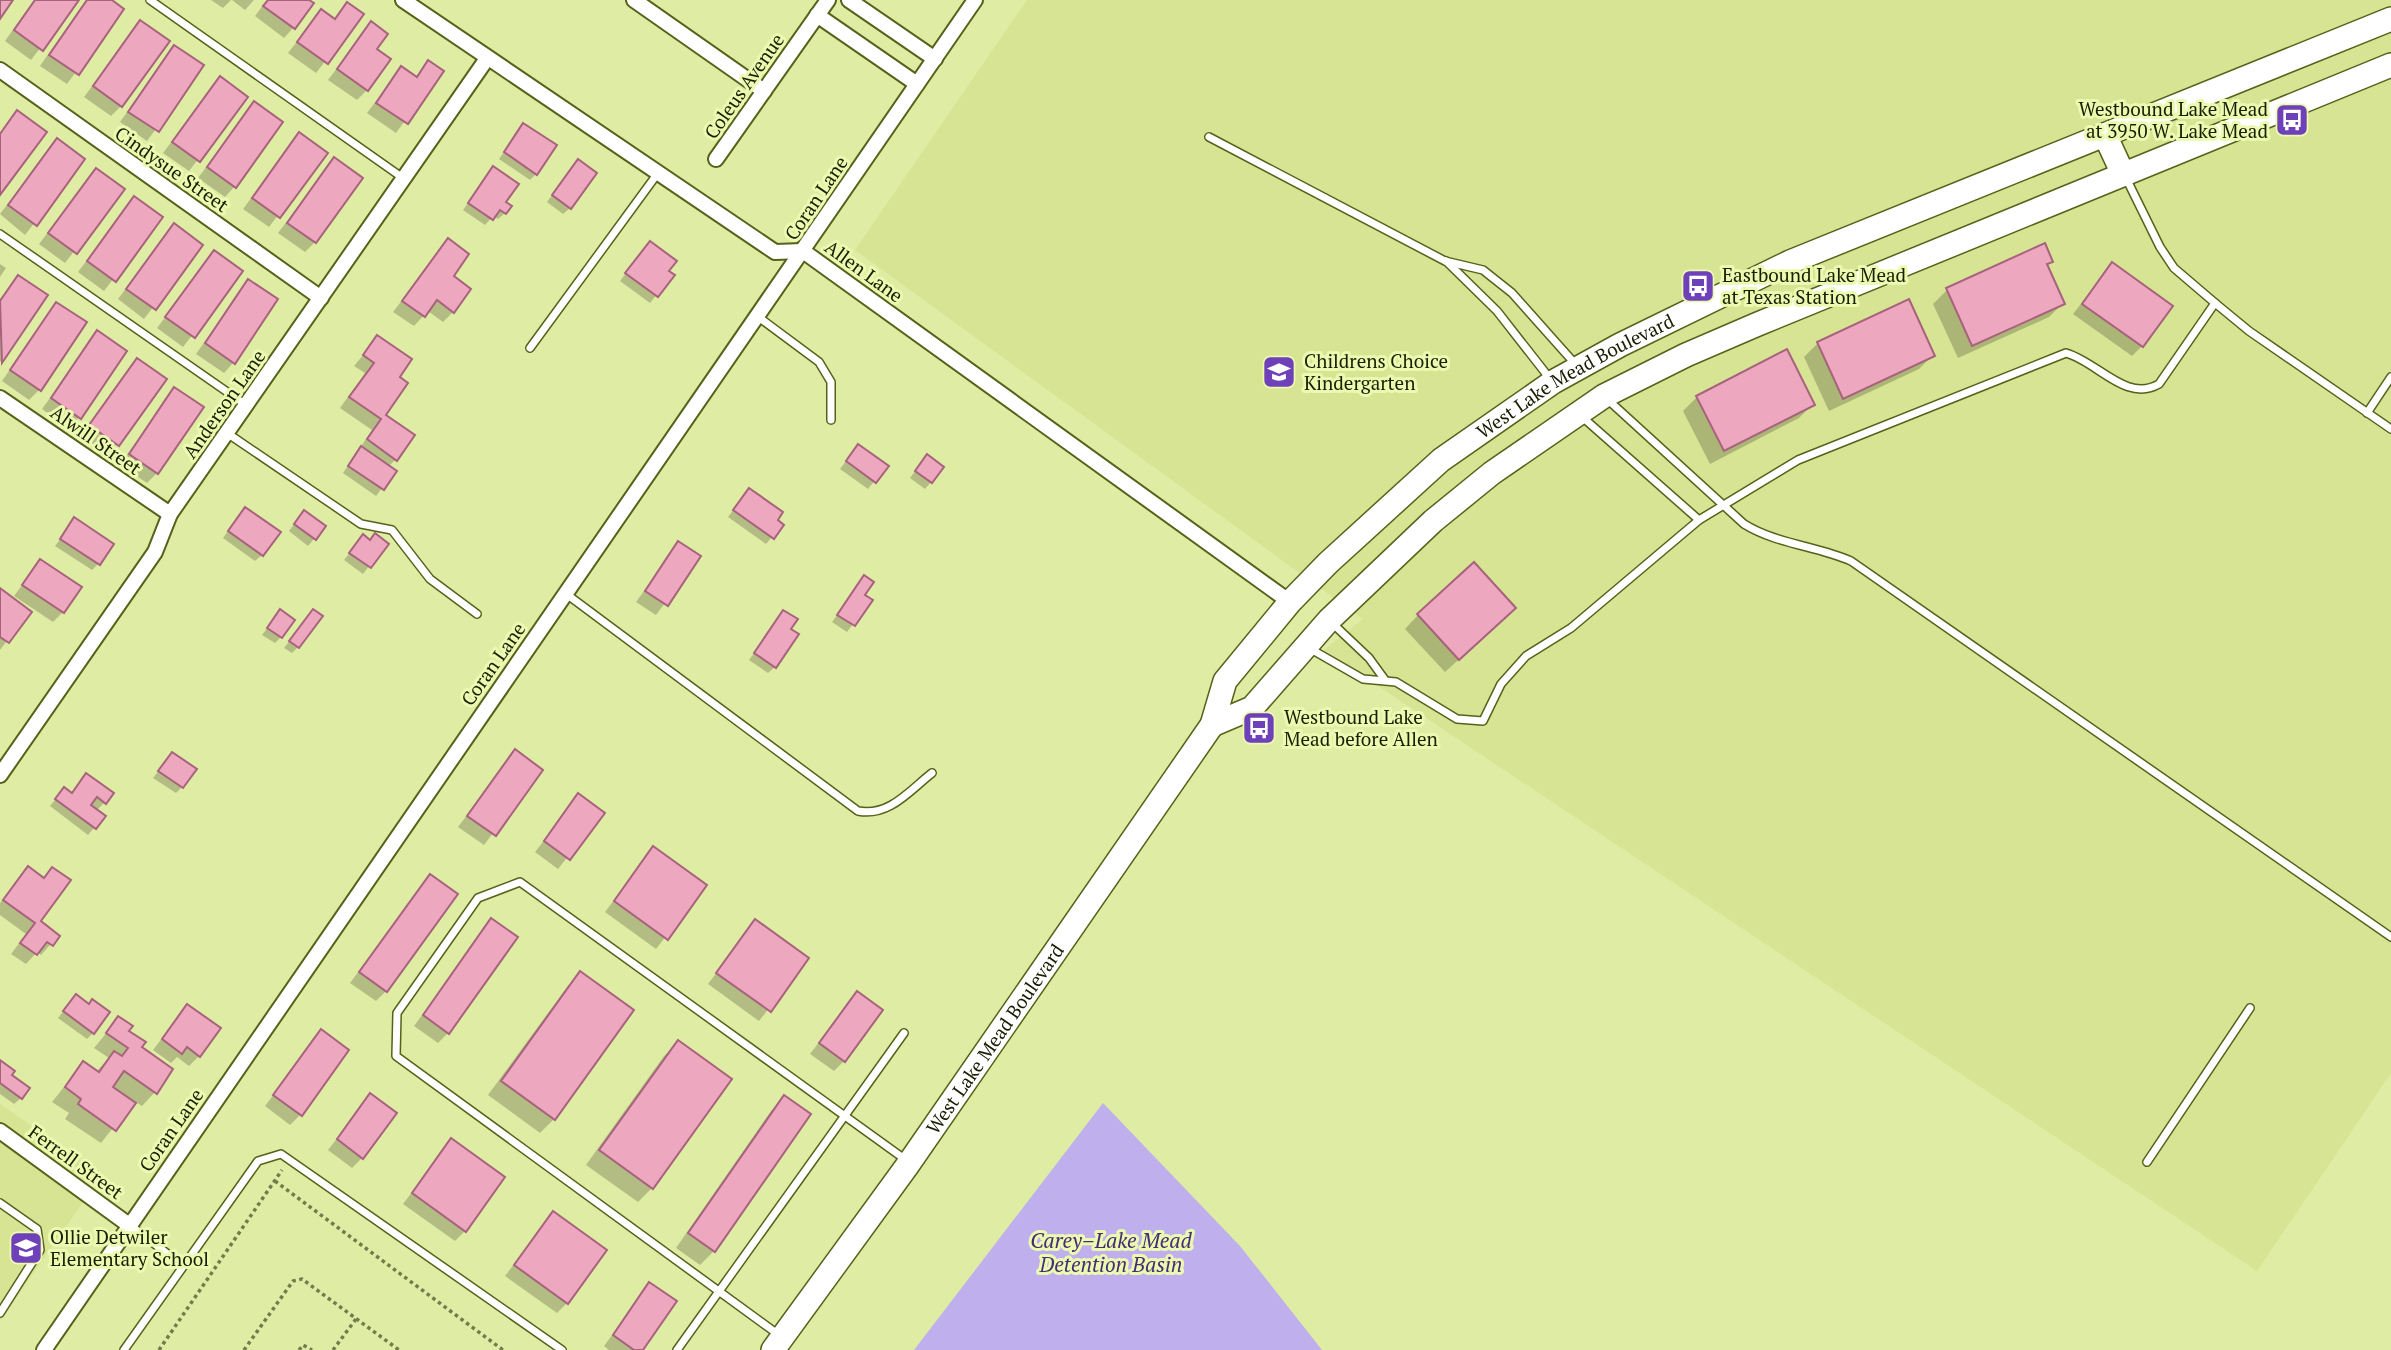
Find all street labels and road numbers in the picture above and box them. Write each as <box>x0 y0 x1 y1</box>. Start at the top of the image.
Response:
street label: Coleus Avenue <box>698 28 789 143</box>
street label: Cindysue Street <box>110 120 234 217</box>
street label: Coran Lane <box>778 151 853 244</box>
street label: Allen Lane <box>820 234 908 307</box>
street label: West Lake Mead Boulevard <box>1471 307 1678 444</box>
street label: Anderson Lane <box>177 344 270 463</box>
street label: Alwill Street <box>46 399 146 480</box>
street label: Coran Lane <box>455 617 530 710</box>
street label: West Lake Mead Boulevard <box>920 938 1069 1139</box>
street label: Coran Lane <box>133 1083 208 1176</box>
street label: Ferrell Street <box>24 1119 128 1204</box>

